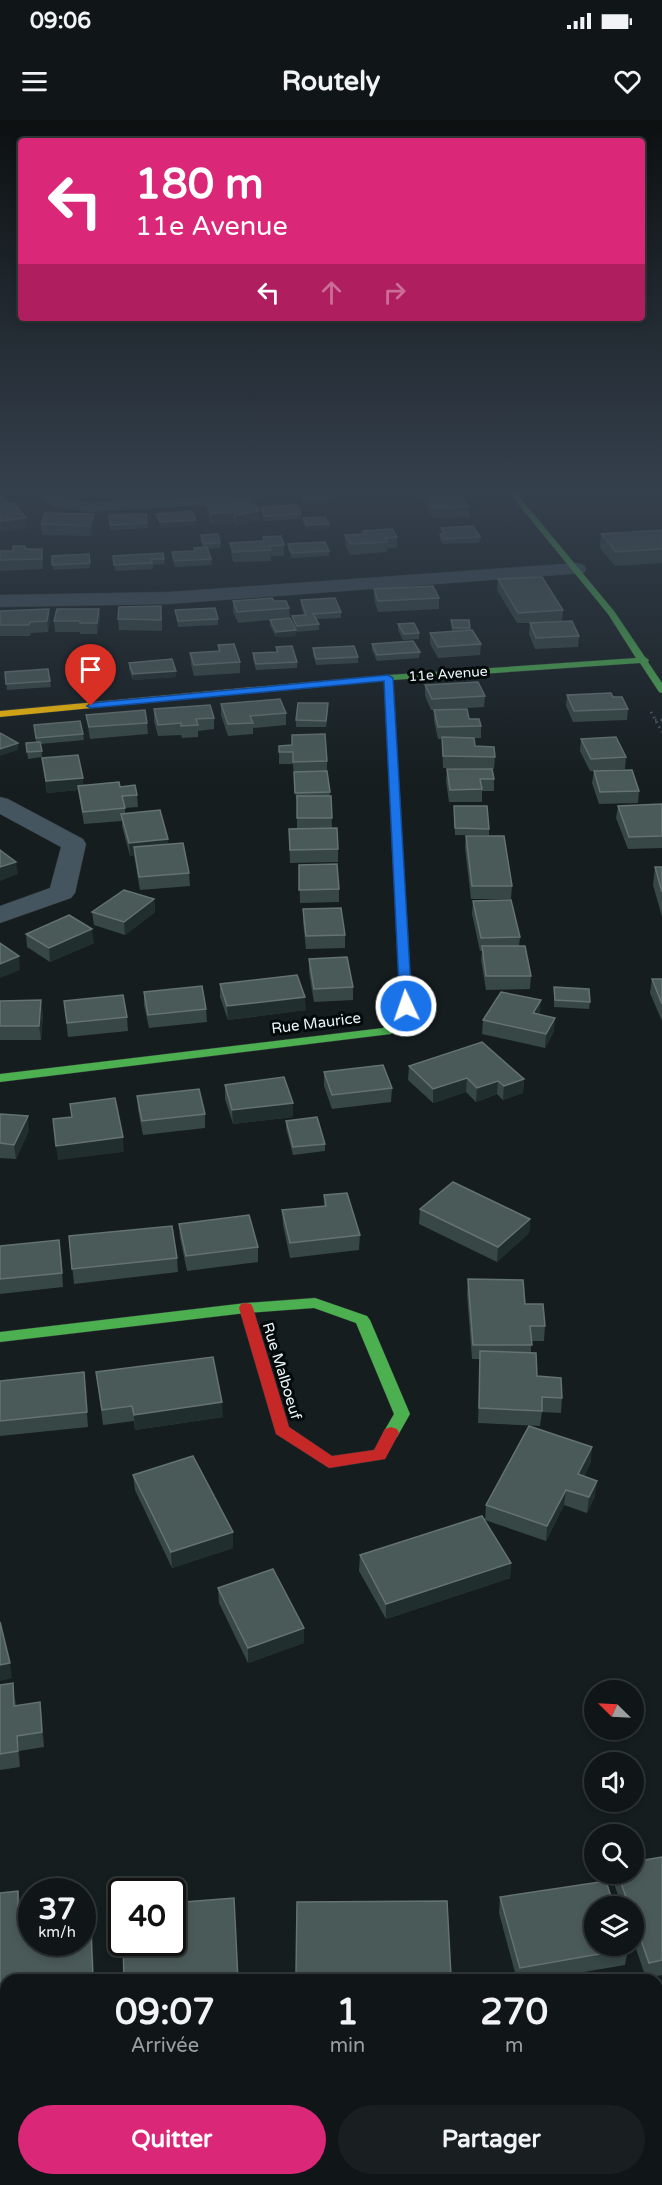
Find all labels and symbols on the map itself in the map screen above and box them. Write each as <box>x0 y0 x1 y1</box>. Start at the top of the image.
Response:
pin <box>65 644 116 706</box>
street label: 11e Avenue <box>408 663 488 685</box>
position arrow <box>374 974 438 1038</box>
street label: Rue Maurice <box>270 1009 362 1037</box>
street label: Rue Malboeuf <box>259 1320 305 1422</box>
north arrow <box>584 1680 644 1740</box>
speed limit sign: 40 <box>108 1878 186 1956</box>

